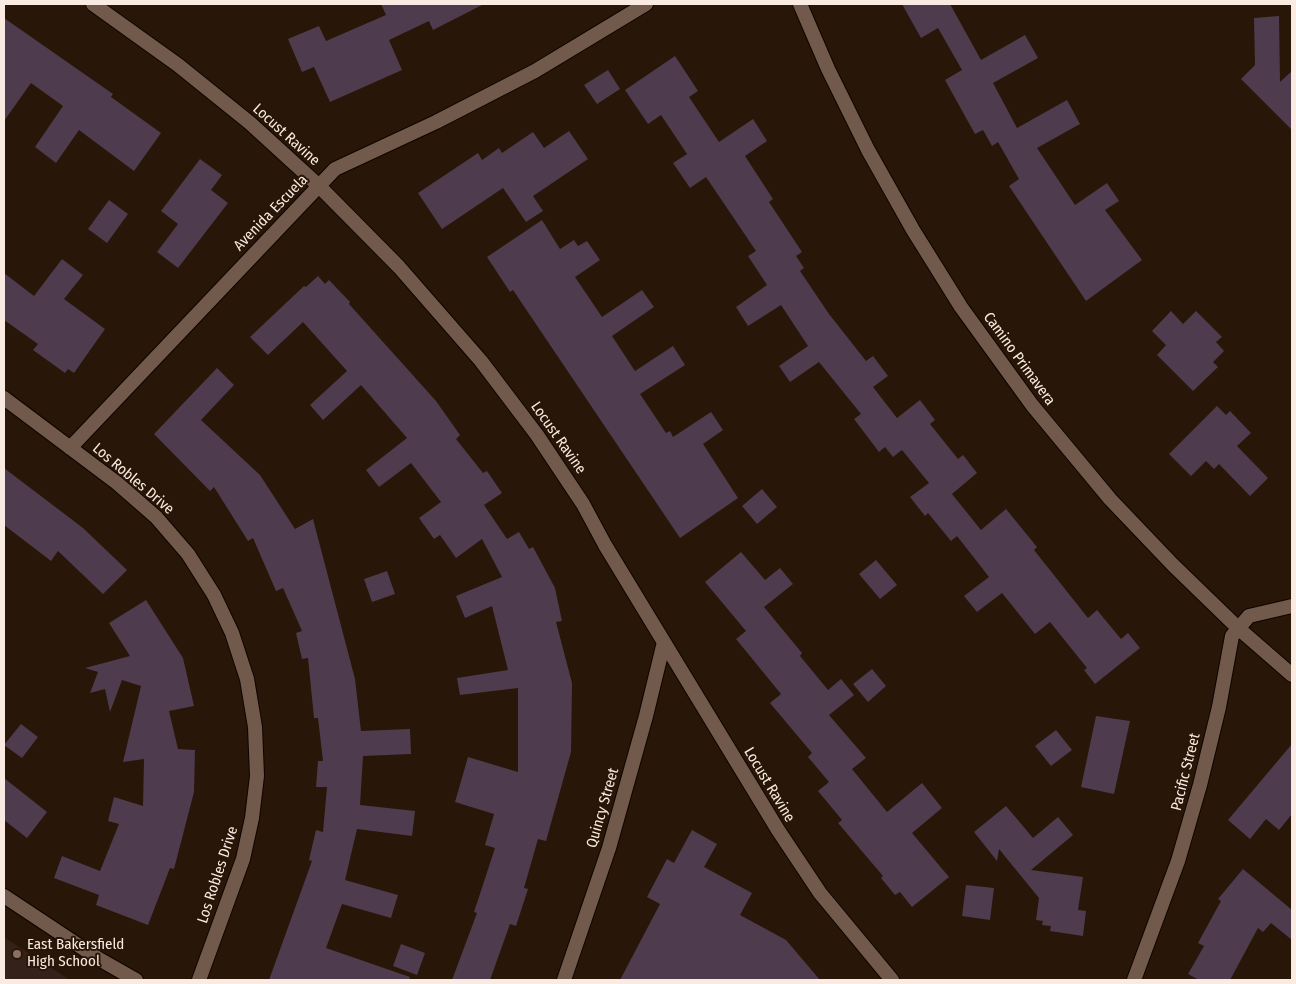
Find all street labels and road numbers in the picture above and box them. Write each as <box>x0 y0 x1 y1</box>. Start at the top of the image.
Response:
street label: Locust Ravine <box>249 100 323 170</box>
street label: Avenida Escuela <box>230 171 312 255</box>
street label: Camino Primavera <box>979 309 1059 409</box>
street label: Locust Ravine <box>527 398 589 478</box>
street label: Los Robles Drive <box>89 440 177 518</box>
street label: Pacific Street <box>1168 731 1204 813</box>
street label: Locust Ravine <box>740 744 798 826</box>
street label: Quincy Street <box>583 766 623 850</box>
street label: Los Robles Drive <box>194 824 242 926</box>

